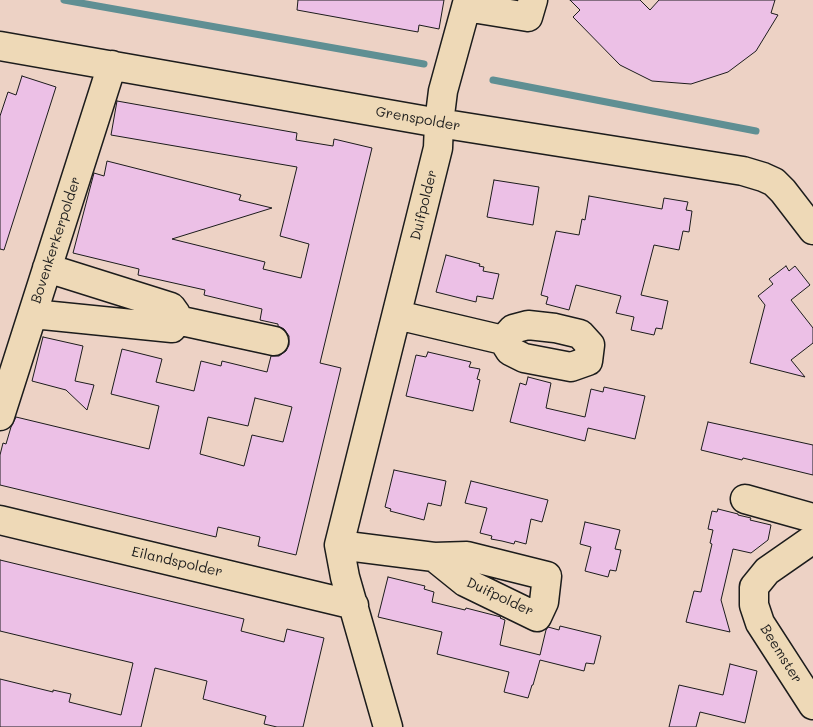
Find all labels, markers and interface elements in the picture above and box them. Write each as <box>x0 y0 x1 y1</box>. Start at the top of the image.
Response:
street label: Grenspolder <box>374 103 462 135</box>
street label: Duifpolder <box>407 168 441 242</box>
street label: Bovenkerkerpolder <box>28 175 84 305</box>
street label: Eilandspolder <box>130 543 224 581</box>
street label: Duifpolder <box>464 574 536 620</box>
street label: Beemster <box>756 622 806 686</box>

